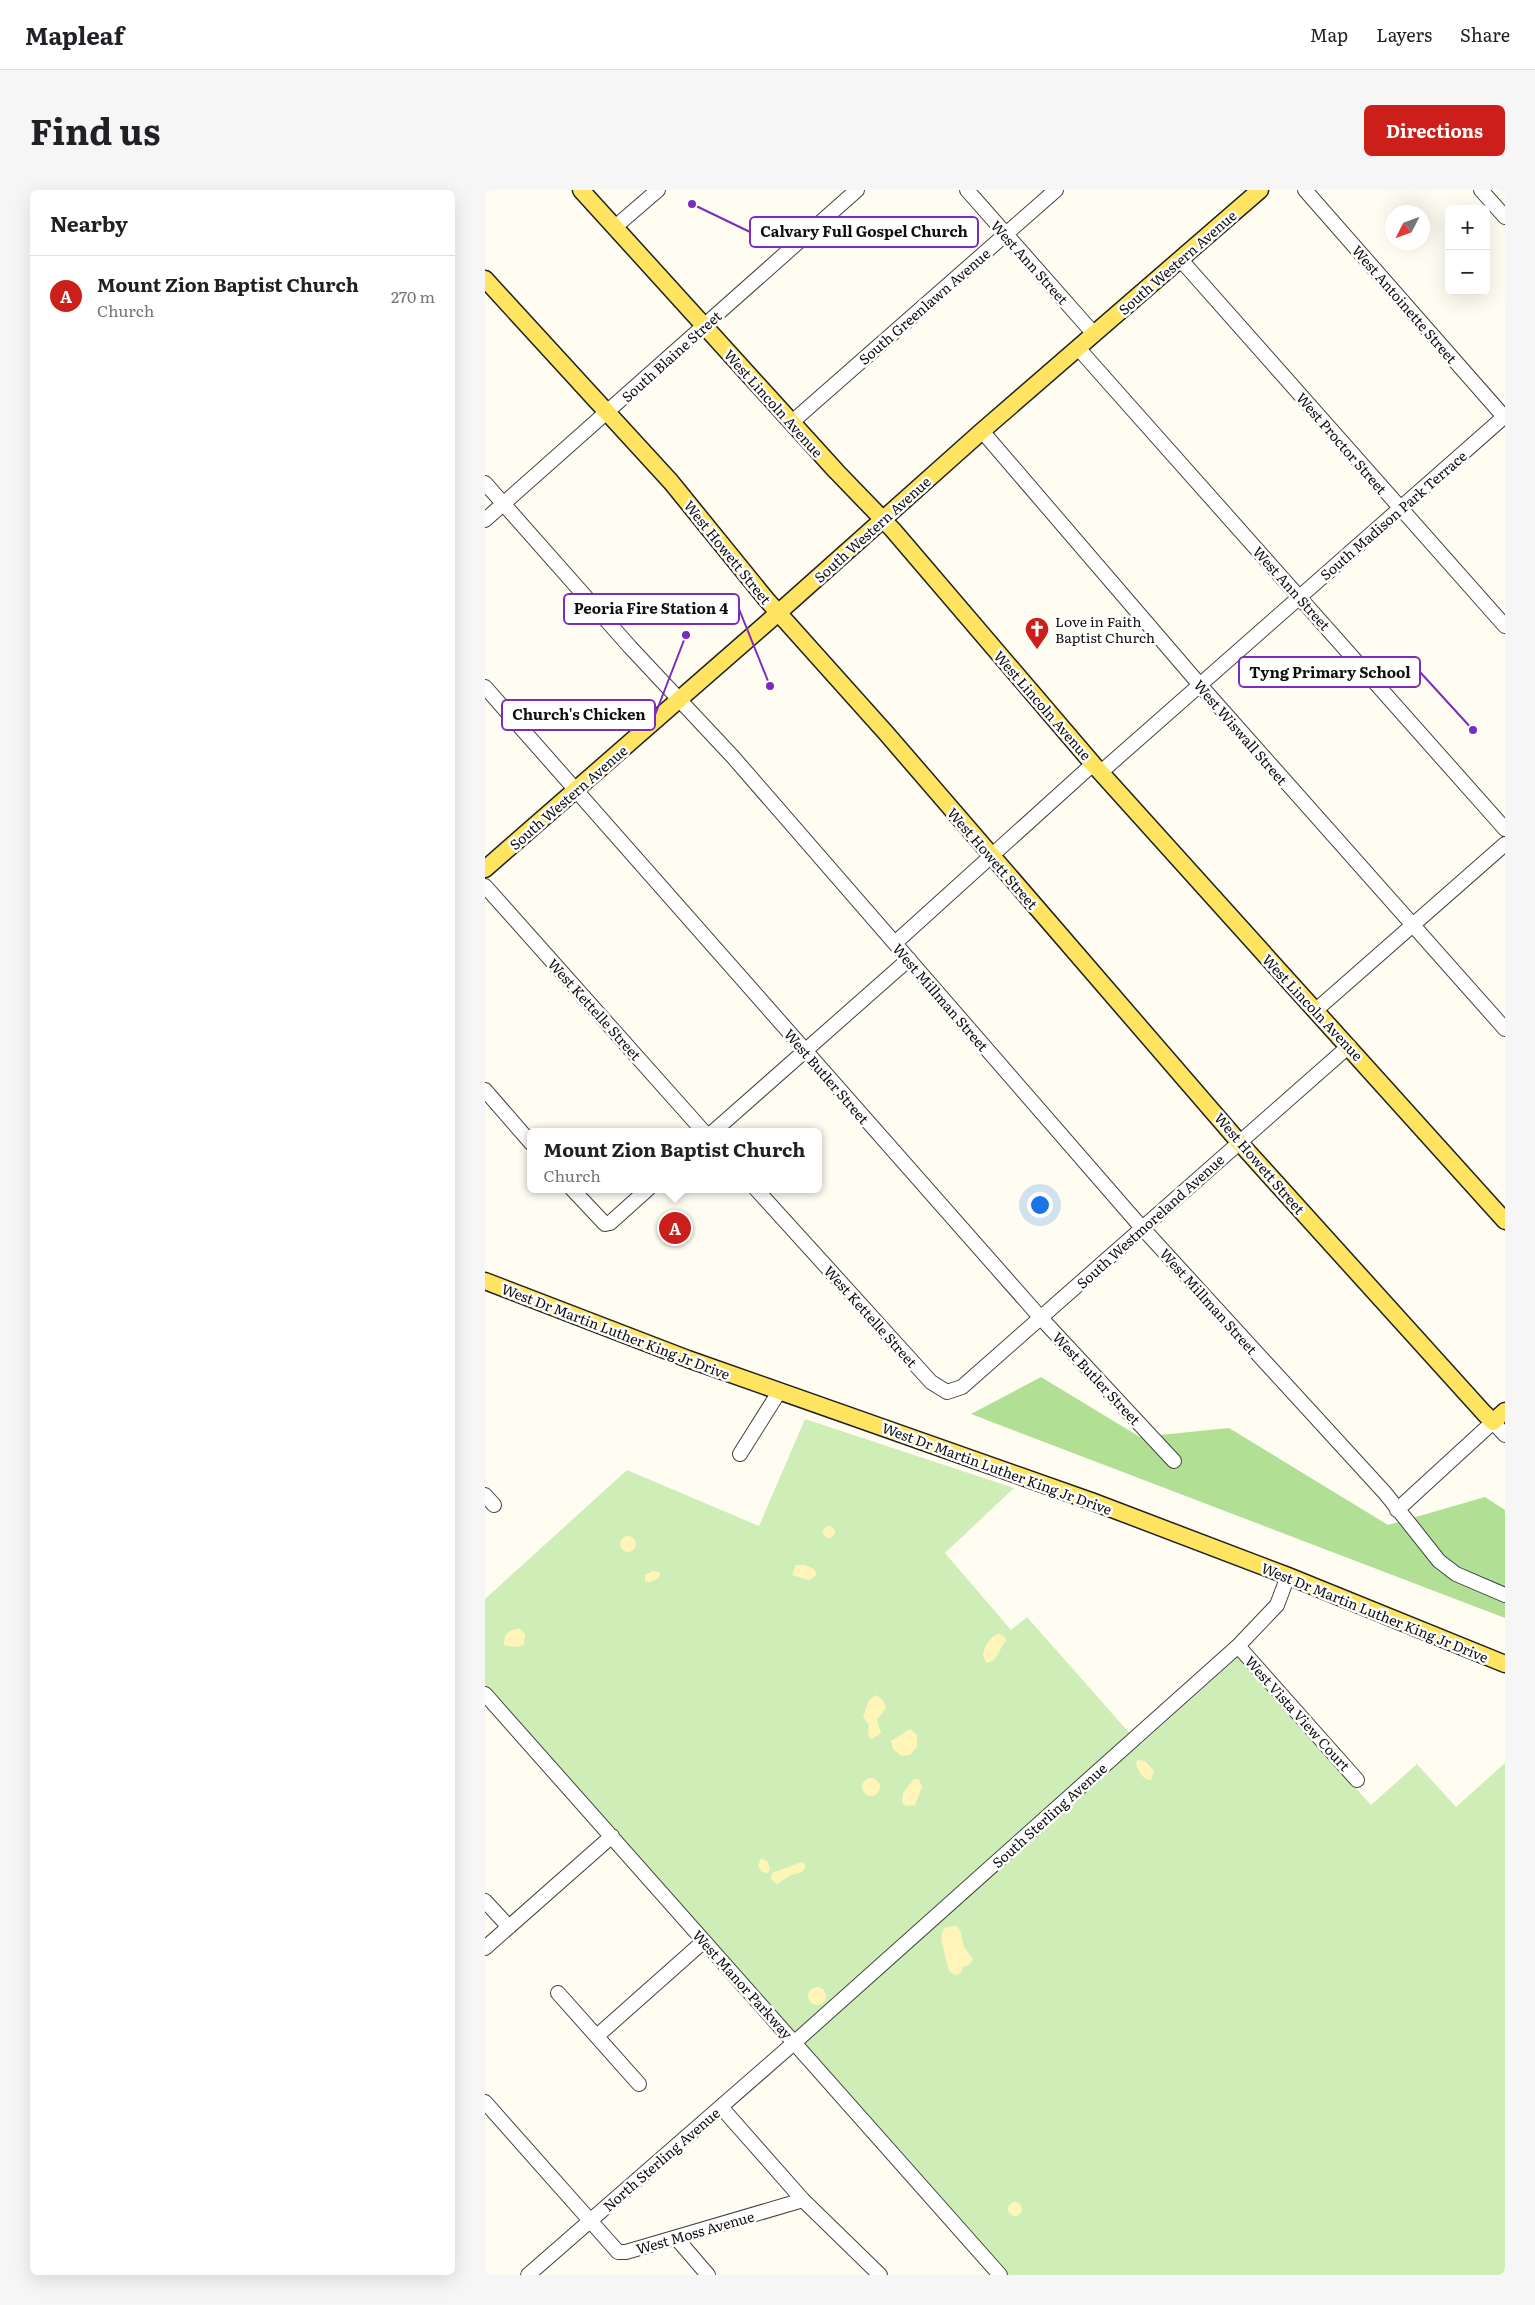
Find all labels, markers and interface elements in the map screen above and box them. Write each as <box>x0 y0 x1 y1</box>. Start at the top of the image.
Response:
text: Mapleaf <box>25 17 124 52</box>
text: Map <box>1310 21 1348 48</box>
text: Layers <box>1376 21 1432 48</box>
text: Share <box>1460 21 1510 48</box>
text: Find us <box>30 104 160 156</box>
button: Directions <box>1364 105 1505 156</box>
street label: South Western Avenue <box>1114 205 1240 319</box>
north arrow <box>1385 205 1430 250</box>
map controls <box>1445 205 1490 295</box>
button: + <box>1445 205 1490 250</box>
text: Nearby <box>50 207 128 238</box>
street label: West Ann Street <box>987 216 1073 309</box>
callout: Calvary Full Gospel Church <box>750 217 978 247</box>
text: Calvary Full Gospel Church <box>760 219 968 242</box>
street label: West Antoinette Street <box>1348 241 1462 368</box>
street label: South Greenlawn Avenue <box>854 243 994 369</box>
button: − <box>1445 250 1490 295</box>
text: Mount Zion Baptist Church <box>97 270 359 298</box>
text: A <box>60 284 72 308</box>
text: 270 m <box>391 284 435 308</box>
text: Church <box>97 298 154 322</box>
street label: South Blaine Street <box>617 305 726 406</box>
street label: West Lincoln Avenue <box>720 345 828 461</box>
street label: West Proctor Street <box>1292 388 1392 498</box>
street label: South Madison Park Terrace <box>1315 446 1471 584</box>
street label: South Western Avenue <box>809 471 935 587</box>
street label: West Howett Street <box>680 496 776 608</box>
street label: West Ann Street <box>1249 542 1335 635</box>
callout: Peoria Fire Station 4 <box>564 594 739 624</box>
text: Peoria Fire Station 4 <box>574 596 728 619</box>
place label: Love in Faith Baptist Church <box>1055 611 1155 647</box>
church icon: Love in Faith Baptist Church <box>1024 616 1050 650</box>
street label: West Lincoln Avenue <box>990 646 1096 764</box>
callout: Tyng Primary School <box>1239 657 1420 687</box>
text: Tyng Primary School <box>1249 660 1411 683</box>
street label: West Wiswall Street <box>1190 675 1293 789</box>
callout: Church's Chicken <box>502 700 655 730</box>
text: Church's Chicken <box>512 702 646 725</box>
street label: South Western Avenue <box>505 740 631 854</box>
street label: West Howett Street <box>943 803 1043 913</box>
street label: West Millman Street <box>889 939 994 1055</box>
street label: West Lincoln Avenue <box>1258 949 1368 1065</box>
street label: West Kettelle Street <box>544 954 646 1065</box>
street label: West Butler Street <box>780 1024 874 1128</box>
street label: West Howett Street <box>1210 1108 1310 1218</box>
popup <box>527 1128 822 1193</box>
text: Mount Zion Baptist Church <box>544 1135 805 1163</box>
street label: South Westmoreland Avenue <box>1072 1149 1228 1293</box>
text: Church <box>544 1163 601 1187</box>
your location <box>1027 1192 1053 1218</box>
pin: A <box>659 1209 691 1247</box>
street label: West Millman Street <box>1156 1244 1262 1359</box>
street label: West Kettelle Street <box>820 1261 922 1372</box>
street label: West Dr Martin Luther King Jr Drive <box>499 1278 733 1384</box>
street label: West Butler Street <box>1049 1327 1146 1429</box>
street label: West Dr Martin Luther King Jr Drive <box>879 1417 1115 1519</box>
street label: West Dr Martin Luther King Jr Drive <box>1258 1557 1492 1667</box>
street label: West Vista View Court <box>1241 1651 1355 1775</box>
street label: South Sterling Avenue <box>987 1758 1111 1872</box>
street label: West Manor Parkway <box>688 1925 798 2044</box>
street label: North Sterling Avenue <box>598 2103 724 2215</box>
street label: West Moss Avenue <box>634 2206 756 2258</box>

